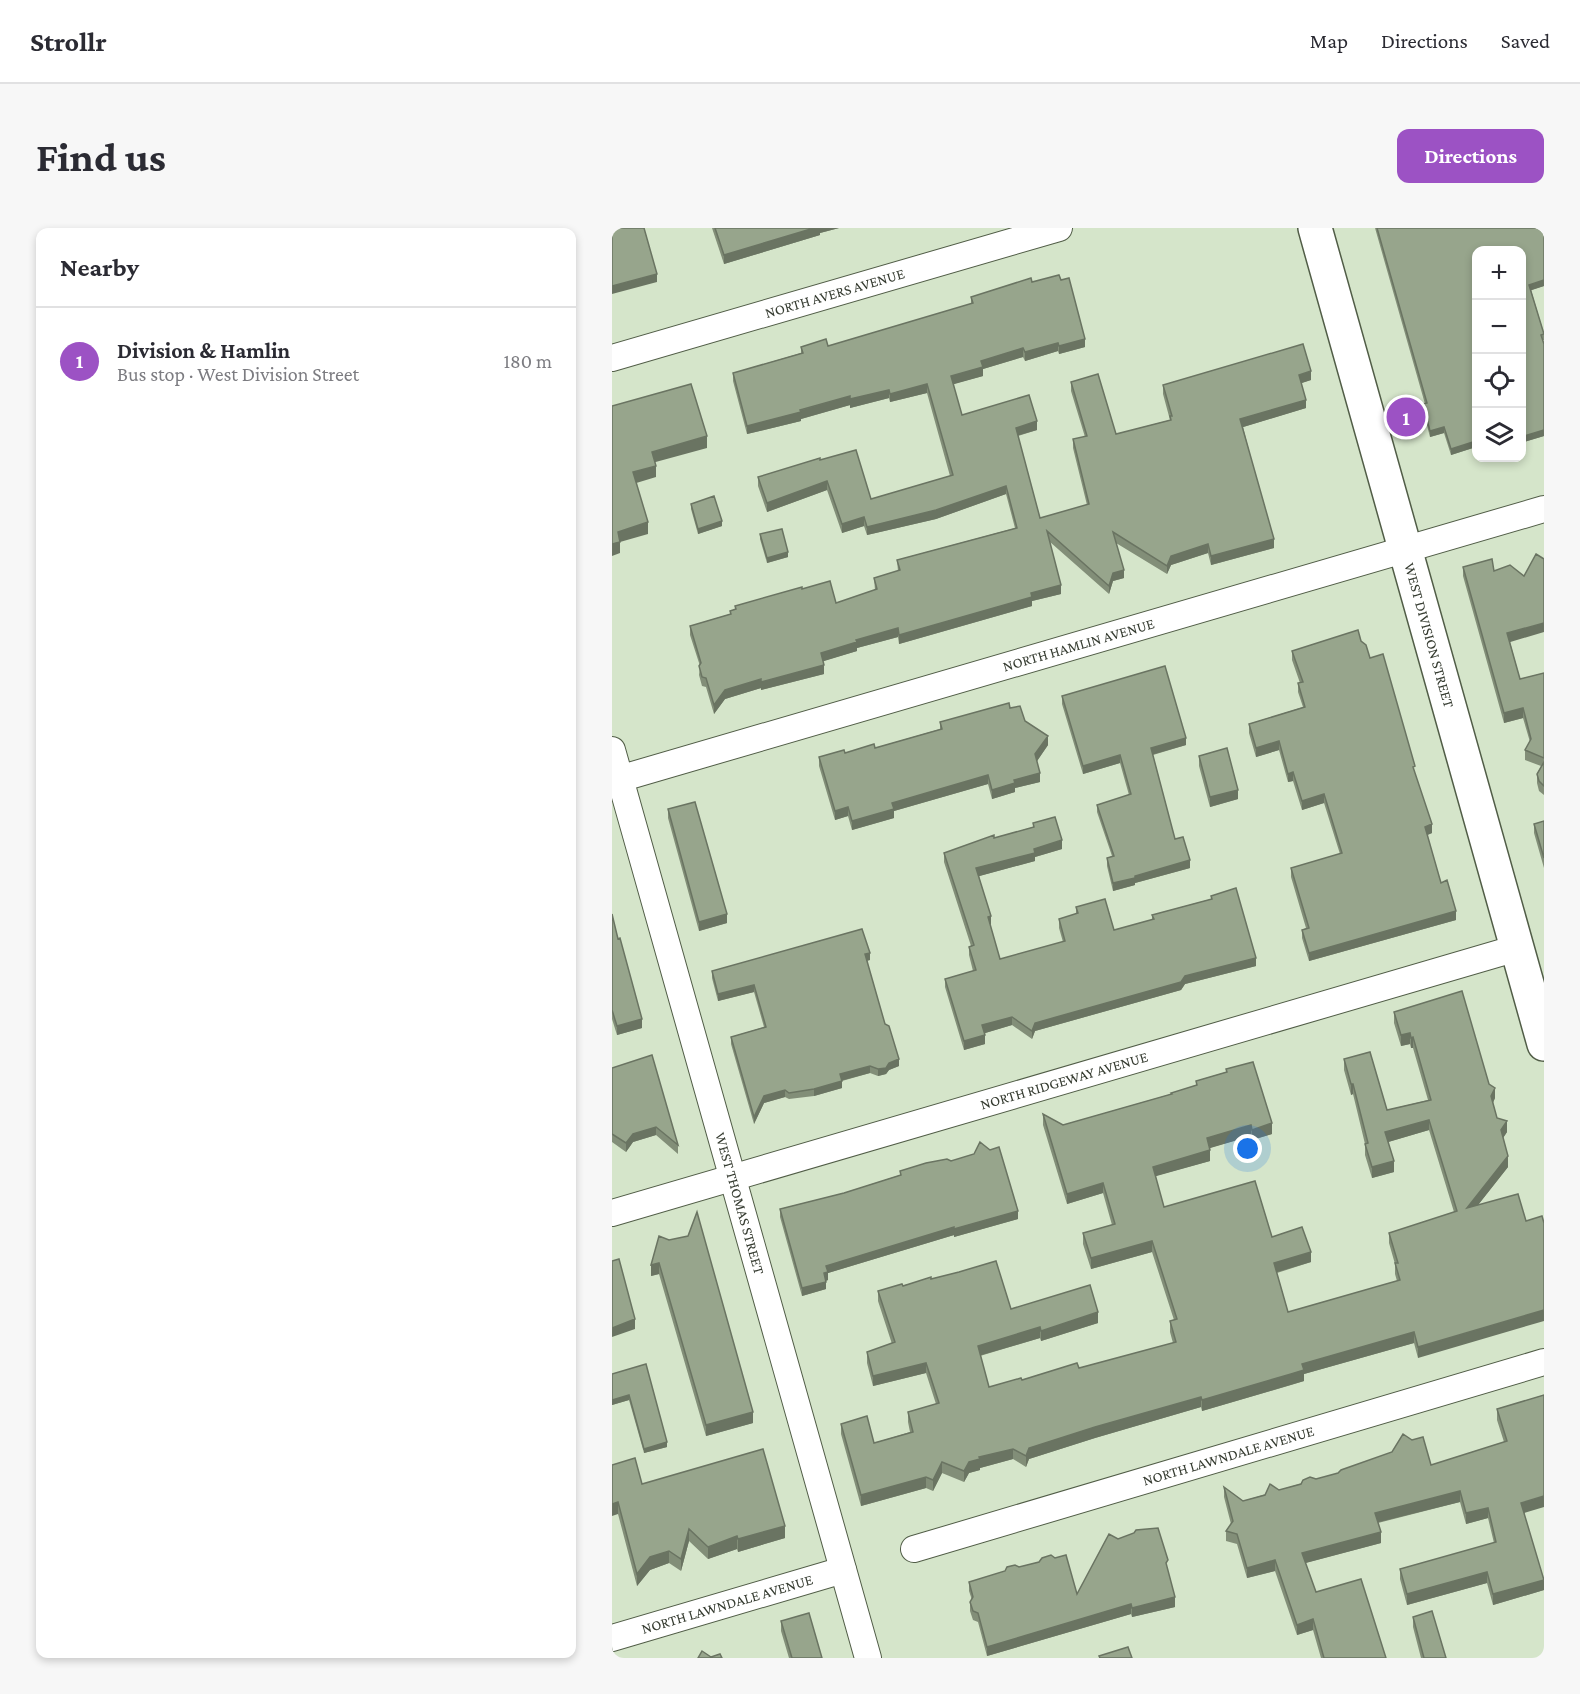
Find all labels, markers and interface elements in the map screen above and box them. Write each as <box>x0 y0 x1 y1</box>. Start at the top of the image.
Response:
text: Strollr <box>30 26 107 57</box>
text: Map <box>1310 29 1348 53</box>
text: Directions <box>1381 29 1468 53</box>
text: Saved <box>1501 29 1550 53</box>
button: Directions <box>1397 129 1544 183</box>
text: Find us <box>36 133 166 180</box>
map controls <box>1472 246 1526 462</box>
button: + <box>1472 246 1526 300</box>
text: Nearby <box>60 253 139 282</box>
street label: NORTH AVERS AVENUE <box>763 265 906 321</box>
button: − <box>1472 300 1526 354</box>
text: Division & Hamlin <box>117 338 290 363</box>
text: 1 <box>76 350 83 372</box>
text: 180 m <box>503 350 552 372</box>
button: locate <box>1472 354 1526 408</box>
text: Bus stop · West Division Street <box>117 363 359 385</box>
pin: 1 <box>1386 394 1426 440</box>
button: layers <box>1472 408 1526 462</box>
street label: WEST DIVISION STREET <box>1401 561 1457 710</box>
street label: NORTH HAMLIN AVENUE <box>1001 615 1156 675</box>
street label: NORTH RIDGEWAY AVENUE <box>978 1049 1150 1113</box>
street label: WEST THOMAS STREET <box>712 1131 767 1276</box>
your location <box>1233 1134 1262 1163</box>
street label: NORTH LAWNDALE AVENUE <box>1141 1423 1316 1489</box>
street label: NORTH LAWNDALE AVENUE <box>640 1571 815 1637</box>

